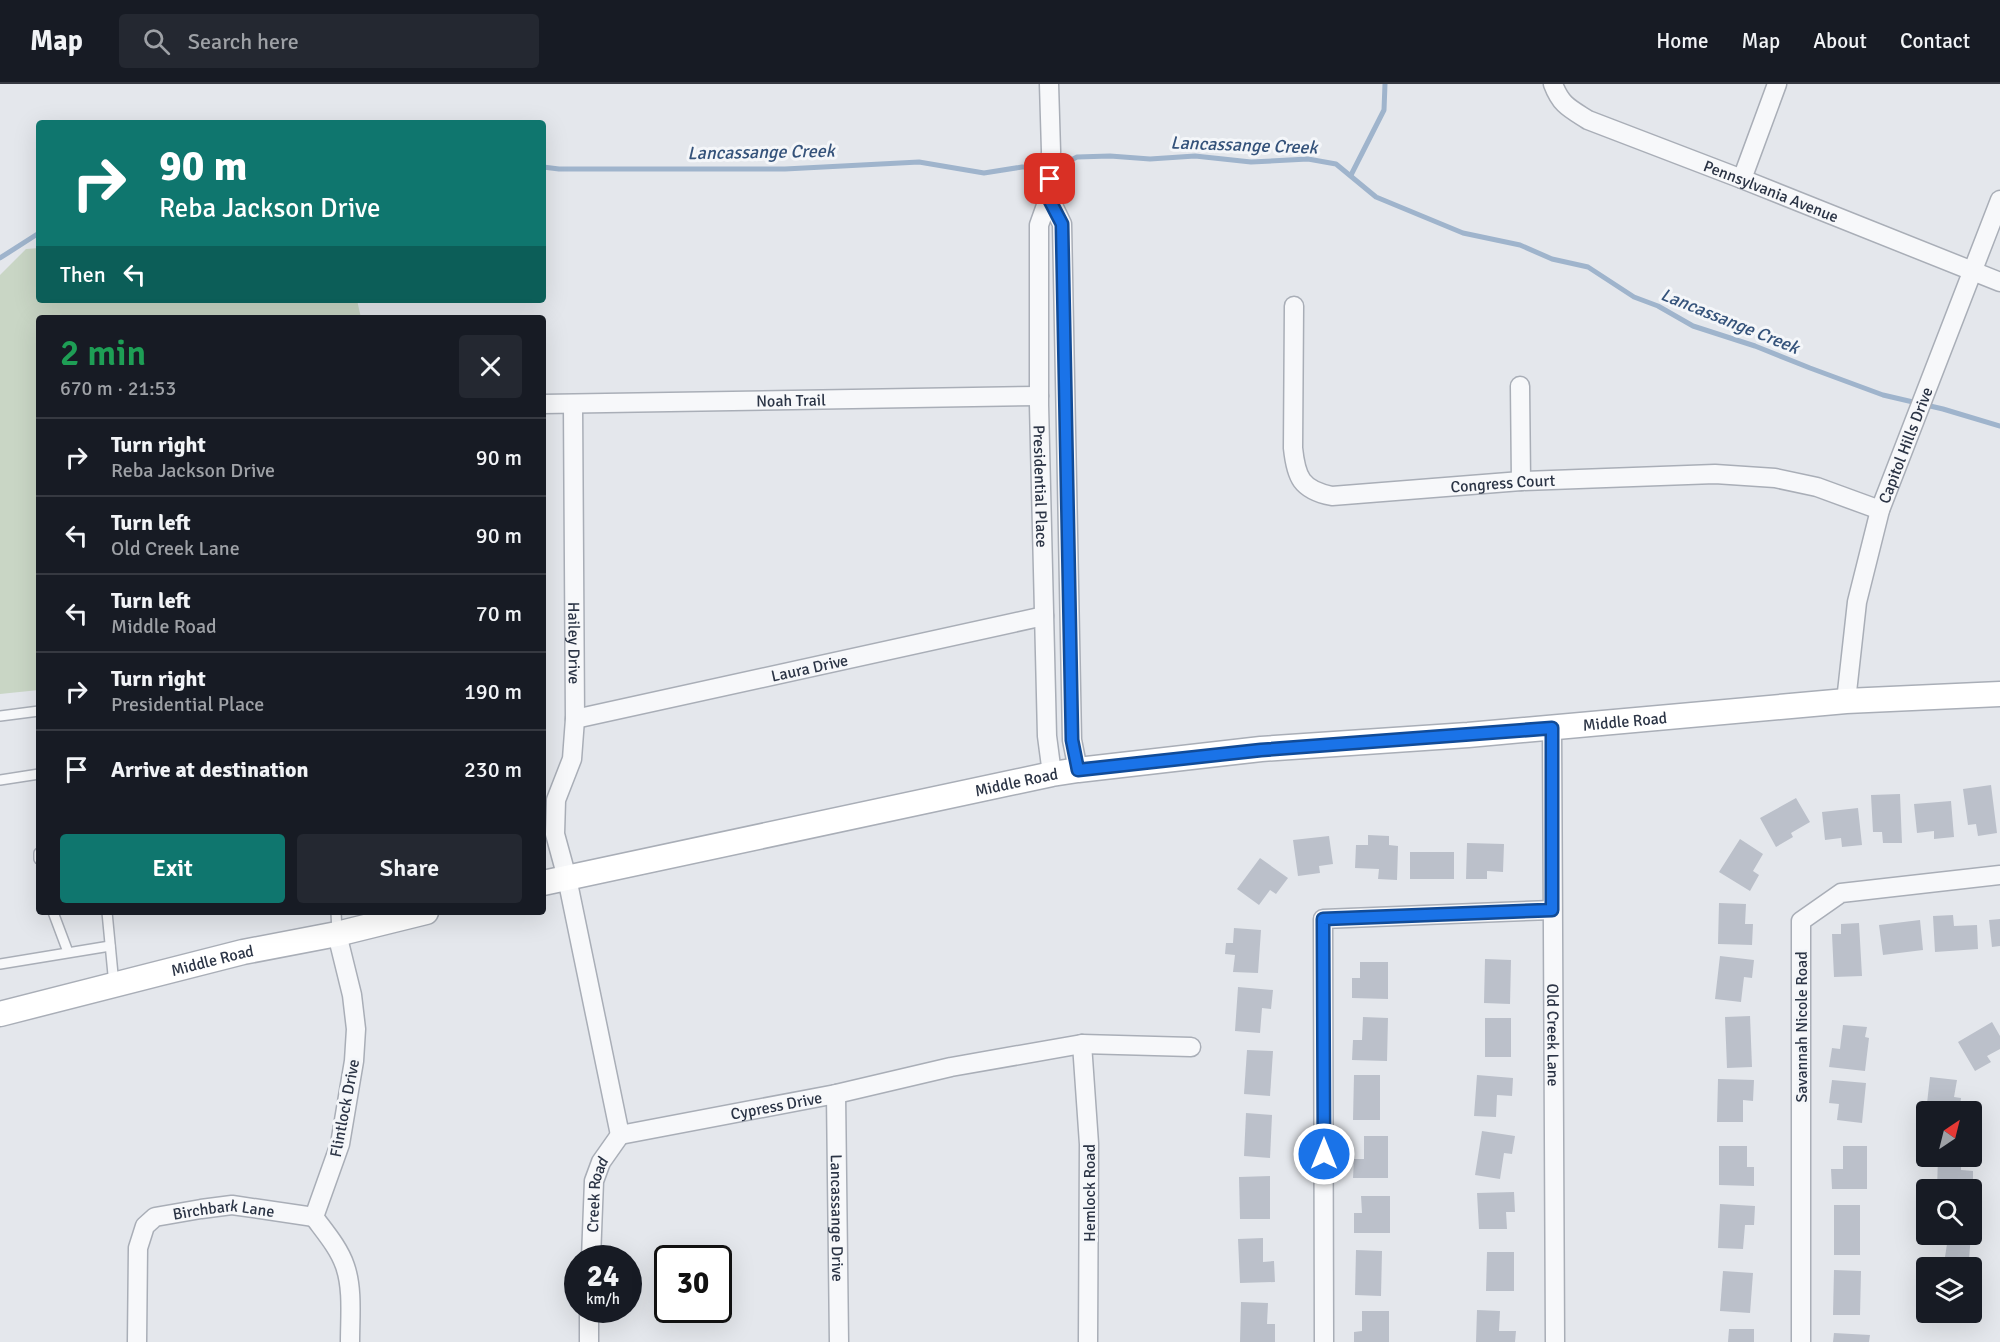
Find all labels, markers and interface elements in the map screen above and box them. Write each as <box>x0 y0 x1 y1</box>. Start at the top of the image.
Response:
search box <box>119 14 539 68</box>
text: Map <box>30 24 83 58</box>
icon: search <box>140 25 173 58</box>
text: Search here <box>188 28 299 55</box>
text: Home <box>1656 28 1709 54</box>
text: Map <box>1742 28 1780 54</box>
text: About <box>1813 28 1867 54</box>
text: Contact <box>1900 28 1970 54</box>
water label: Lancassange Creek <box>1170 131 1320 159</box>
water label: Lancassange Creek <box>687 140 837 164</box>
text: 90 m <box>159 141 248 192</box>
icon: right <box>60 144 138 222</box>
pin <box>1024 153 1075 204</box>
street label: Pennsylvania Avenue <box>1701 156 1841 227</box>
icon: arrive <box>1033 162 1066 195</box>
text: Reba Jackson Drive <box>159 192 380 225</box>
icon: left <box>118 258 151 291</box>
text: Then <box>60 261 106 288</box>
water label: Lancassange Creek <box>1658 283 1804 360</box>
text: 2 min <box>60 331 146 376</box>
button: close <box>459 335 522 398</box>
text: 670 m · 21:53 <box>60 376 176 401</box>
street label: Capitol Hills Drive <box>1874 384 1938 507</box>
street label: Noah Trail <box>756 390 826 412</box>
street label: Presidential Place <box>1028 425 1051 548</box>
text: Turn right <box>111 431 206 458</box>
icon: right <box>60 441 93 474</box>
text: 90 m <box>476 444 522 471</box>
text: Reba Jackson Drive <box>111 458 275 483</box>
street label: Congress Court <box>1450 471 1556 498</box>
text: Turn left <box>111 509 191 536</box>
icon: left <box>60 519 93 552</box>
text: 90 m <box>476 522 522 549</box>
text: Old Creek Lane <box>111 536 240 561</box>
text: Turn left <box>111 587 191 614</box>
icon: left <box>60 597 93 630</box>
text: 70 m <box>476 600 522 627</box>
street label: Hailey Drive <box>563 602 584 684</box>
text: Middle Road <box>111 614 217 639</box>
street label: Laura Drive <box>769 650 850 687</box>
text: Turn right <box>111 665 206 692</box>
icon: right <box>60 675 93 708</box>
text: 190 m <box>464 678 522 705</box>
text: Presidential Place <box>111 692 264 717</box>
street label: Middle Road <box>1582 708 1668 736</box>
icon: arrive <box>60 753 93 786</box>
text: Arrive at destination <box>111 756 308 783</box>
text: 230 m <box>464 756 522 783</box>
street label: Middle Road <box>973 764 1059 801</box>
button: Exit <box>60 834 285 903</box>
button: Share <box>297 834 522 903</box>
street label: Middle Road <box>169 941 255 981</box>
street label: Savannah Nicole Road <box>1792 951 1812 1103</box>
street label: Old Creek Lane <box>1542 983 1563 1087</box>
street label: Flintlock Drive <box>326 1058 364 1159</box>
street label: Cypress Drive <box>729 1088 824 1125</box>
north arrow <box>1916 1101 1982 1167</box>
map controls <box>1916 1101 1982 1323</box>
position arrow <box>1292 1122 1356 1186</box>
street label: Hemlock Road <box>1080 1144 1100 1242</box>
street label: Creek Road <box>583 1153 613 1233</box>
street label: Lancassange Drive <box>826 1154 847 1282</box>
button: search <box>1916 1179 1982 1245</box>
street label: Birchbark Lane <box>171 1196 276 1225</box>
speed limit sign: 30 <box>654 1245 732 1323</box>
button: layers <box>1916 1257 1982 1323</box>
text: 24 <box>587 1258 619 1295</box>
text: km/h <box>586 1290 620 1308</box>

